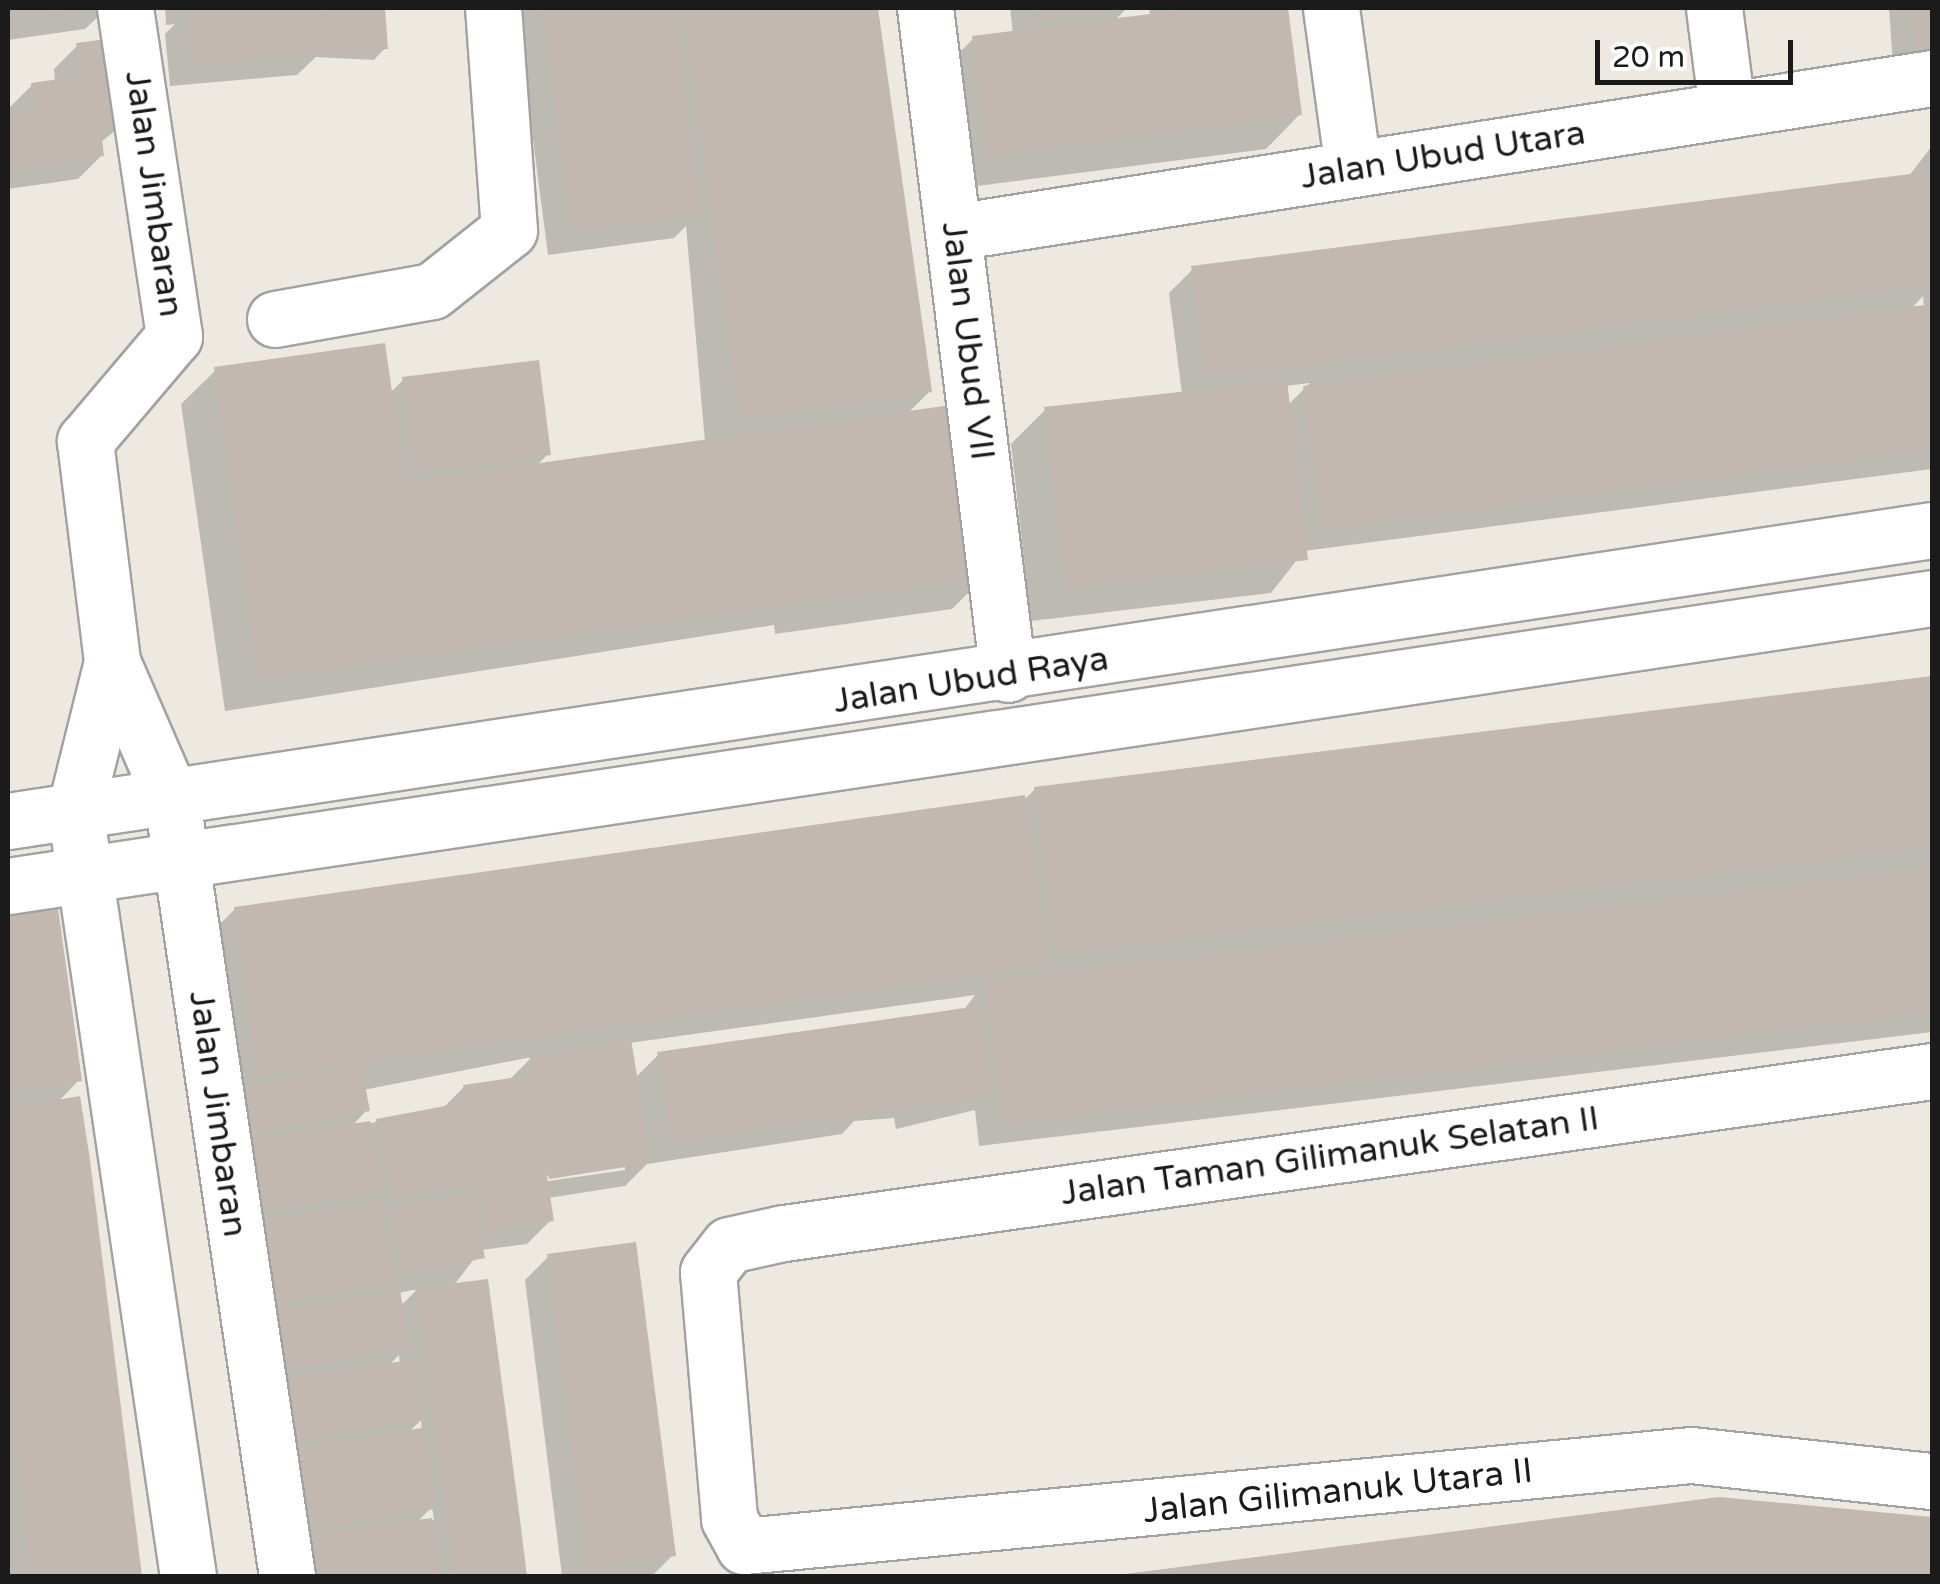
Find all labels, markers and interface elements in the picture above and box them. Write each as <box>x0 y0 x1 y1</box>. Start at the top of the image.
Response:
scale bar <box>1600 20 1798 82</box>
text: 20 m <box>1612 39 1685 76</box>
street label: Jalan Jimbaran <box>116 68 192 320</box>
street label: Jalan Ubud Utara <box>1298 112 1588 198</box>
street label: Jalan Ubud VII <box>933 219 1003 463</box>
street label: Jalan Ubud Raya <box>830 638 1112 722</box>
street label: Jalan Jimbaran <box>180 988 256 1240</box>
street label: Jalan Taman Gilimanuk Selatan II <box>1058 1097 1602 1215</box>
street label: Jalan Gilimanuk Utara II <box>1141 1450 1535 1532</box>

